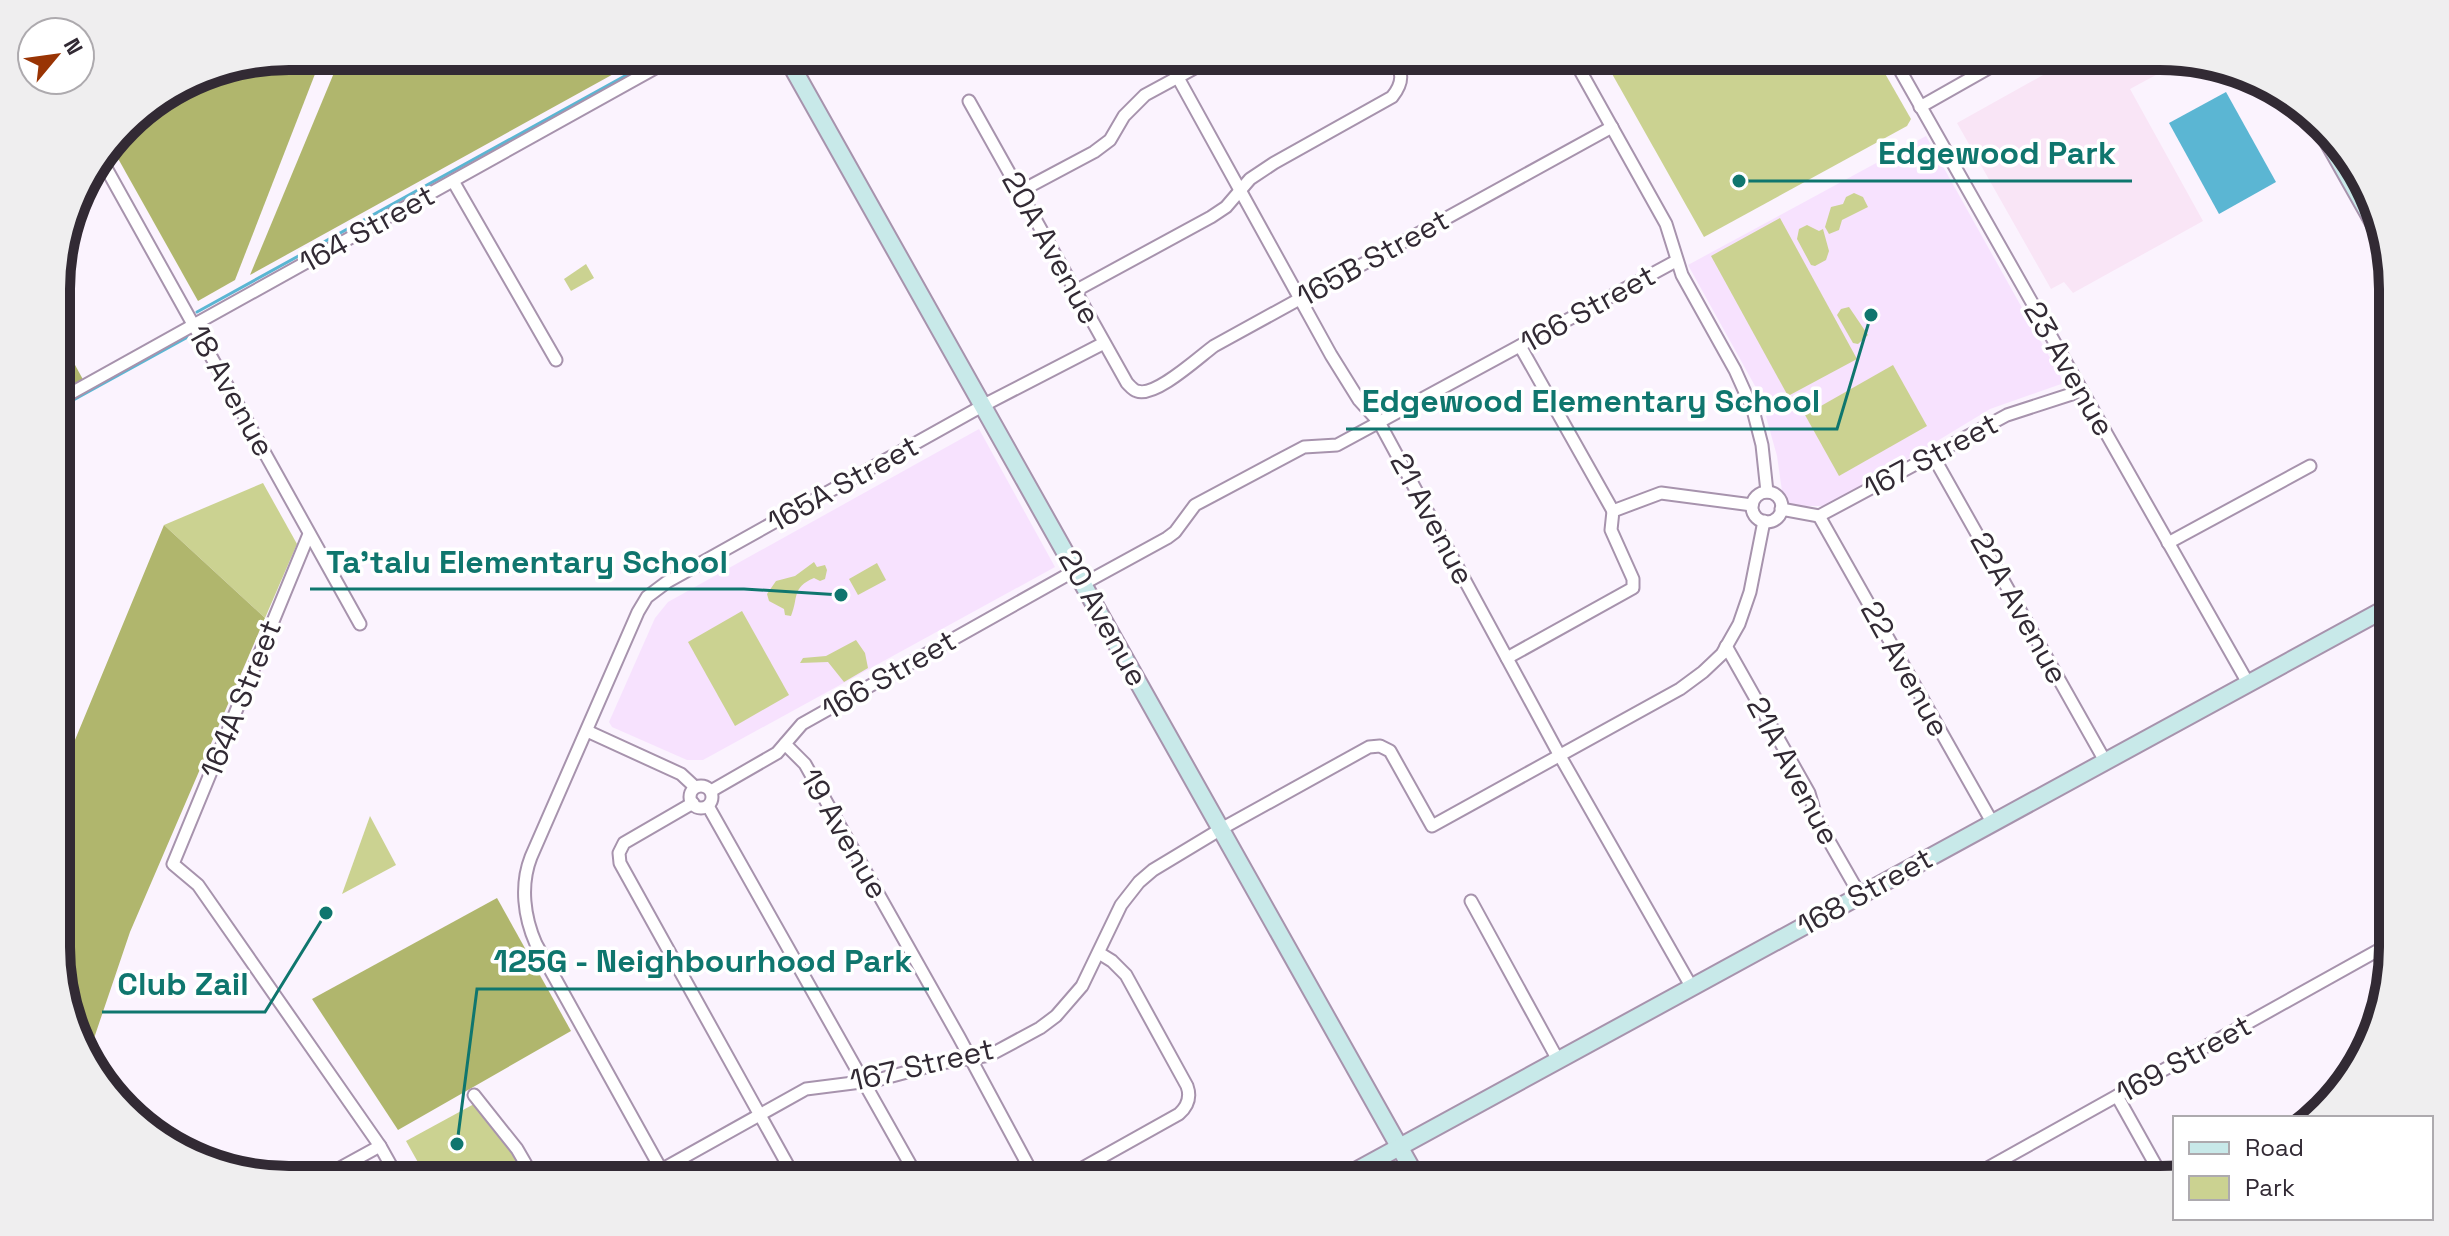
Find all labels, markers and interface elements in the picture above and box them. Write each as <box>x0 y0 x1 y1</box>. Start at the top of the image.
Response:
north arrow <box>16 16 96 96</box>
text: N <box>58 33 89 60</box>
callout: Edgewood Park <box>1862 125 2132 181</box>
text: Edgewood Park <box>1878 133 2116 173</box>
street label: 20A Avenue <box>993 164 1109 331</box>
street label: 164 Street <box>292 175 441 282</box>
street label: 165B Street <box>1290 200 1456 315</box>
street label: 166 Street <box>1513 255 1662 362</box>
street label: 23 Avenue <box>2015 294 2124 443</box>
street label: 18 Avenue <box>179 318 284 463</box>
callout: Edgewood Elementary School <box>1346 373 1837 429</box>
text: Edgewood Elementary School <box>1362 381 1820 421</box>
street label: 167 Street <box>1857 404 2005 507</box>
street label: 165A Street <box>760 426 925 541</box>
street label: 21 Avenue <box>1381 446 1483 591</box>
street label: 22A Avenue <box>1962 525 2077 691</box>
callout: Ta'talu Elementary School <box>310 533 744 589</box>
text: Ta'talu Elementary School <box>326 542 728 582</box>
street label: 20 Avenue <box>1050 542 1157 693</box>
street label: 22 Avenue <box>1852 594 1959 744</box>
street label: 164A Street <box>191 614 290 784</box>
street label: 166 Street <box>815 621 963 729</box>
street label: 21A Avenue <box>1738 690 1849 852</box>
street label: 19 Avenue <box>792 762 897 906</box>
street label: 168 Street <box>1790 838 1939 945</box>
callout: 125G - Neighbourhood Park <box>477 933 929 989</box>
text: 125G - Neighbourhood Park <box>494 941 912 981</box>
callout: Club Zail <box>102 956 265 1012</box>
text: Club Zail <box>117 964 249 1004</box>
street label: 169 Street <box>2109 1005 2258 1112</box>
street label: 167 Street <box>846 1029 998 1100</box>
legend <box>2173 1116 2433 1220</box>
text: Road <box>2245 1132 2304 1163</box>
text: Park <box>2245 1172 2295 1203</box>

